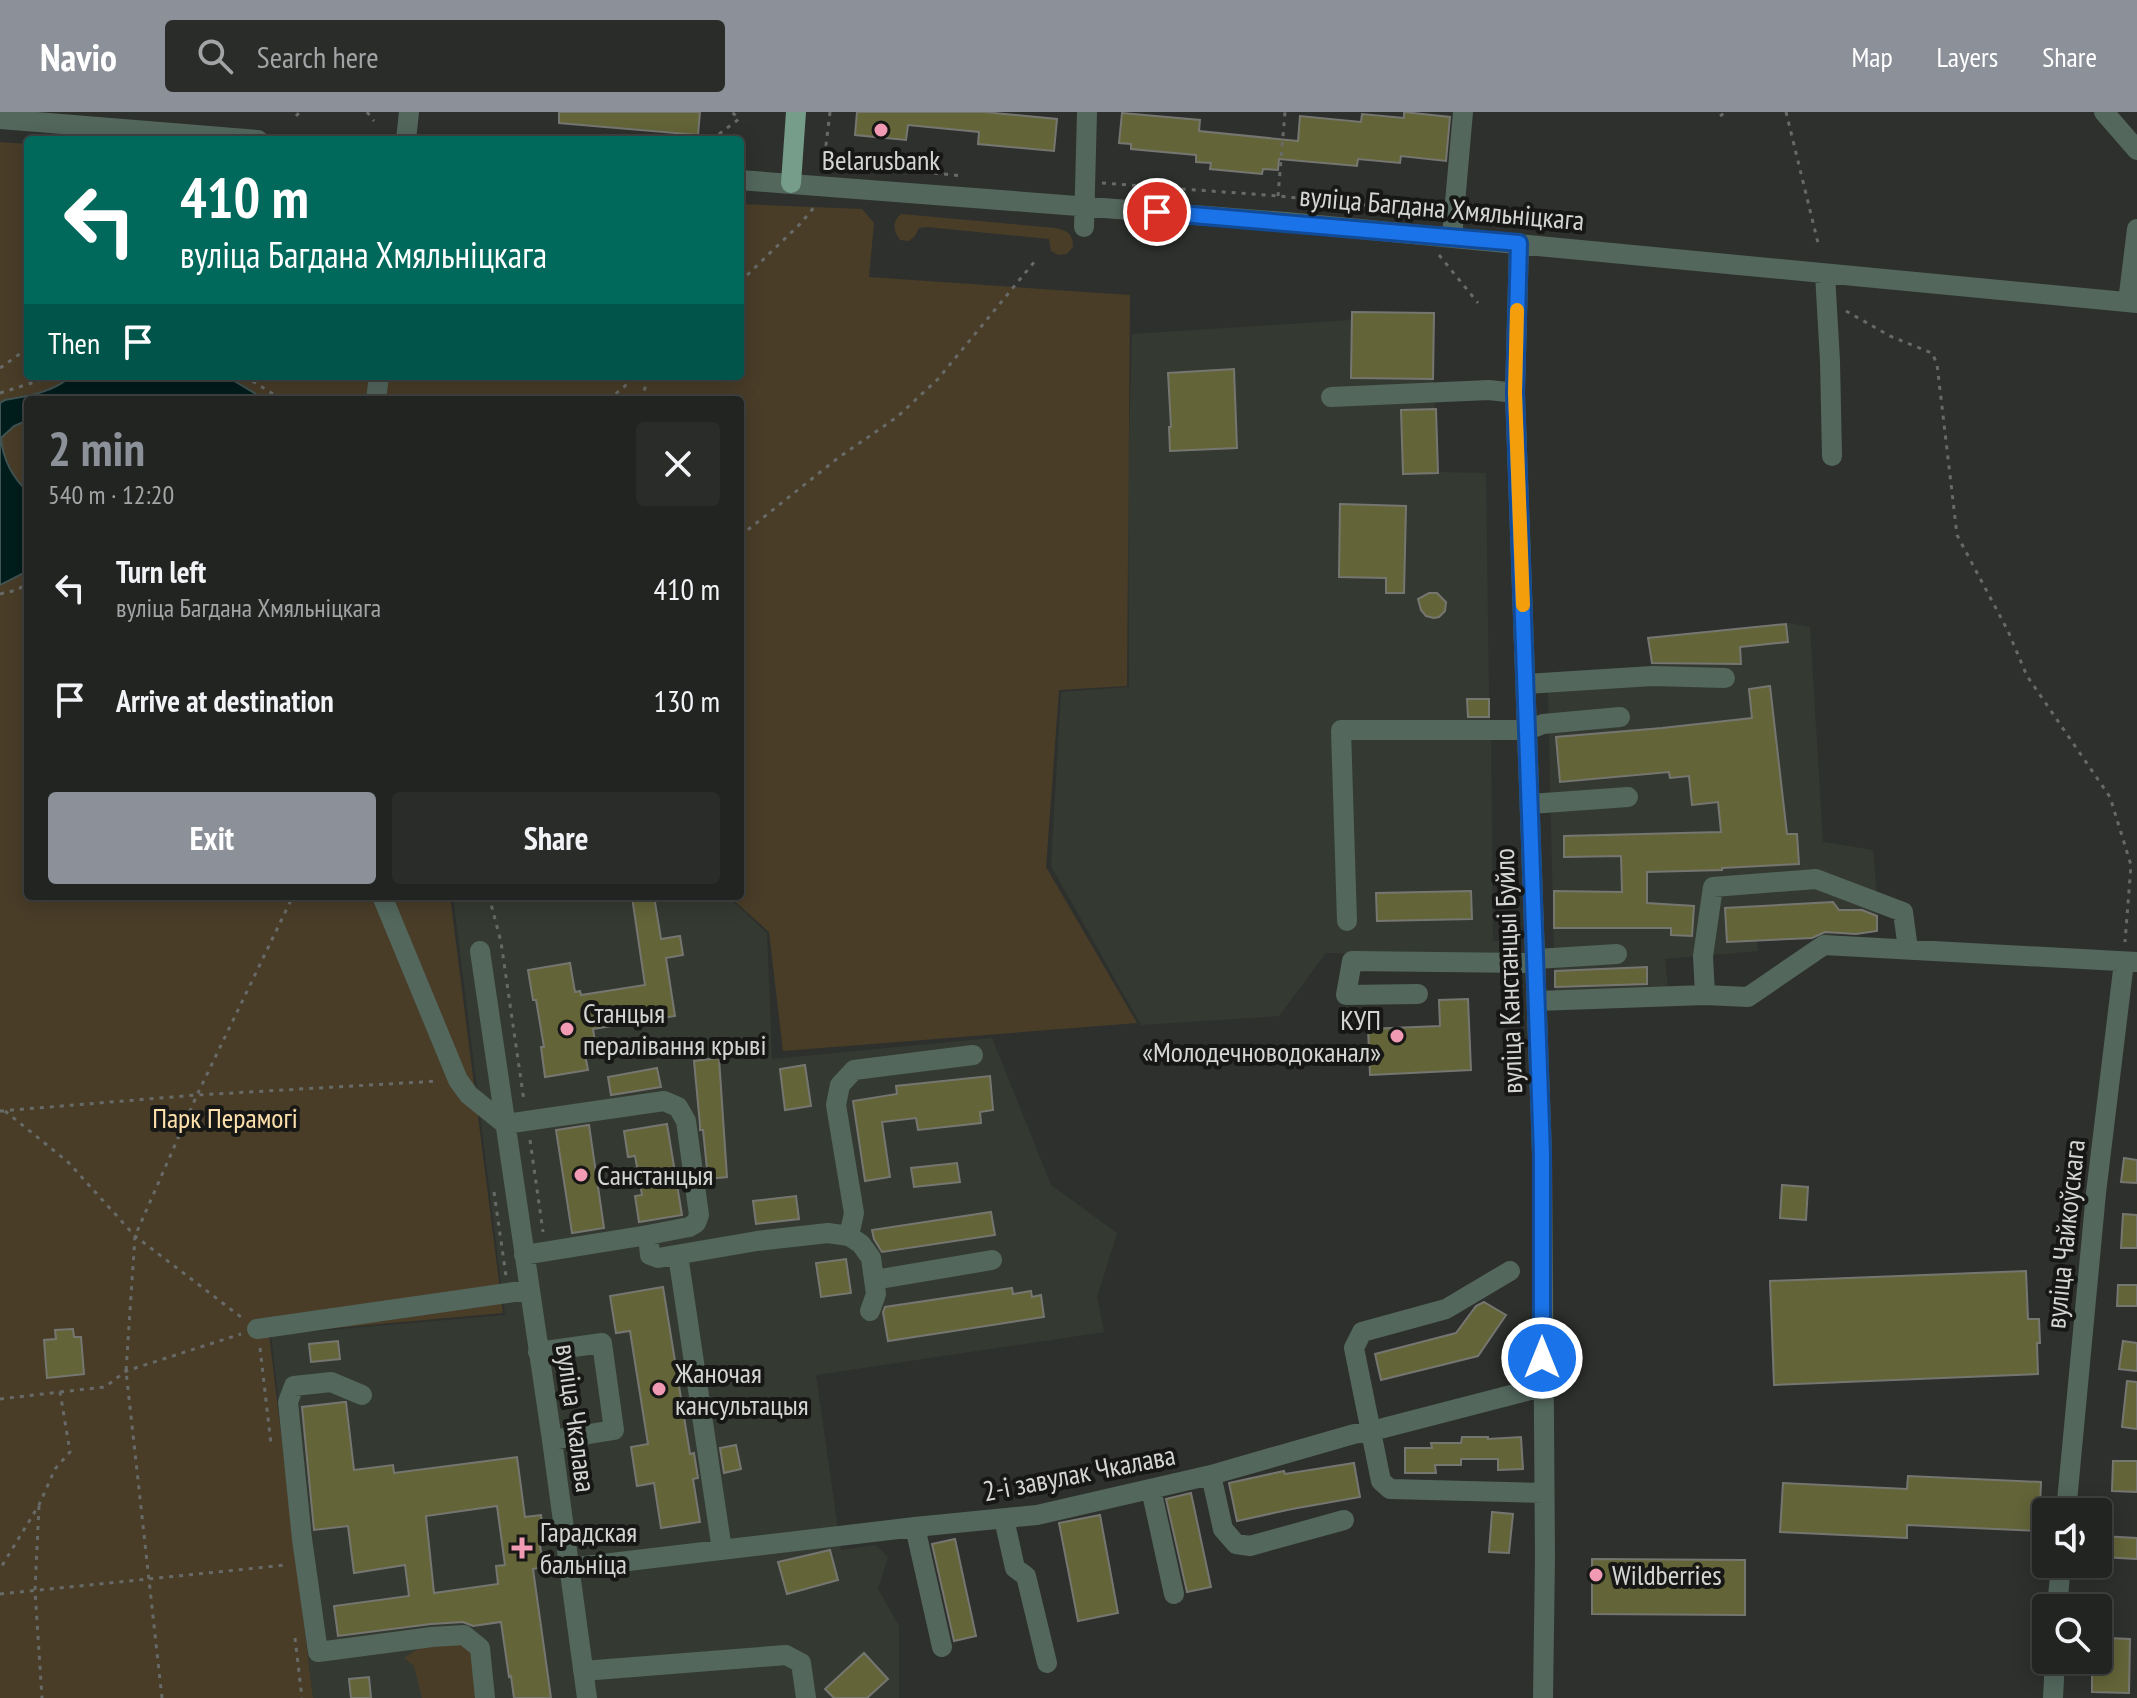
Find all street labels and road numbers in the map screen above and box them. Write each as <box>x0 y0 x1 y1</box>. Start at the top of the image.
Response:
street label: вуліца Багдана Хмяльніцкага <box>1298 177 1586 238</box>
street label: вуліца Канстанцыі Буйло <box>1485 848 1530 1095</box>
street label: вуліца Чайкоўскага <box>2036 1138 2093 1330</box>
street label: вуліца Чкалава <box>548 1341 605 1494</box>
street label: 2-і завулак Чкалава <box>979 1436 1178 1509</box>

